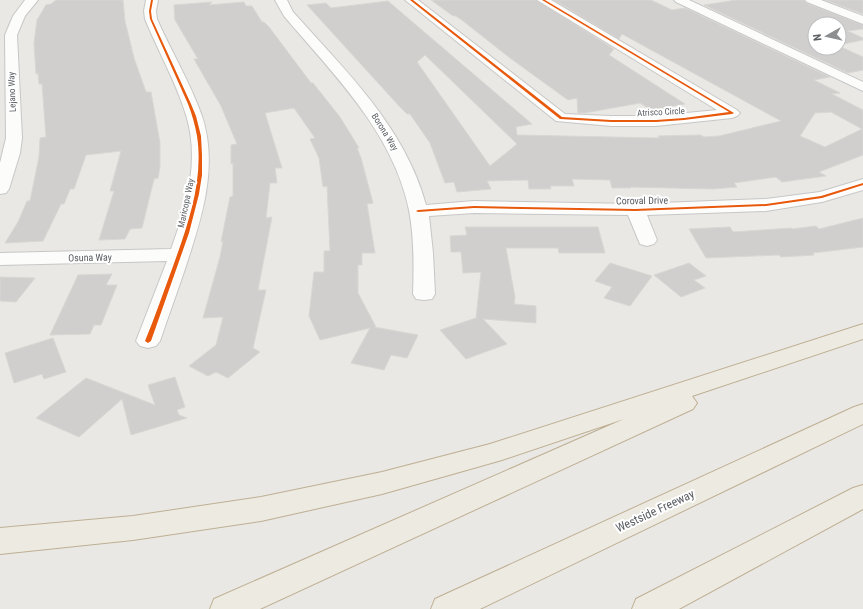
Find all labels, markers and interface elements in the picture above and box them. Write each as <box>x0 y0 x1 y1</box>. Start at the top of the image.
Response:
north arrow <box>807 16 847 56</box>
text: N <box>811 33 824 42</box>
street label: Lejano Way <box>6 71 18 112</box>
street label: Atrisco Circle <box>637 106 685 118</box>
street label: Borona Way <box>370 112 401 153</box>
street label: Maricopa Way <box>176 177 196 229</box>
street label: Coroval Drive <box>616 195 668 206</box>
street label: Osuna Way <box>68 252 112 263</box>
street label: Westside Freeway <box>614 487 696 535</box>

